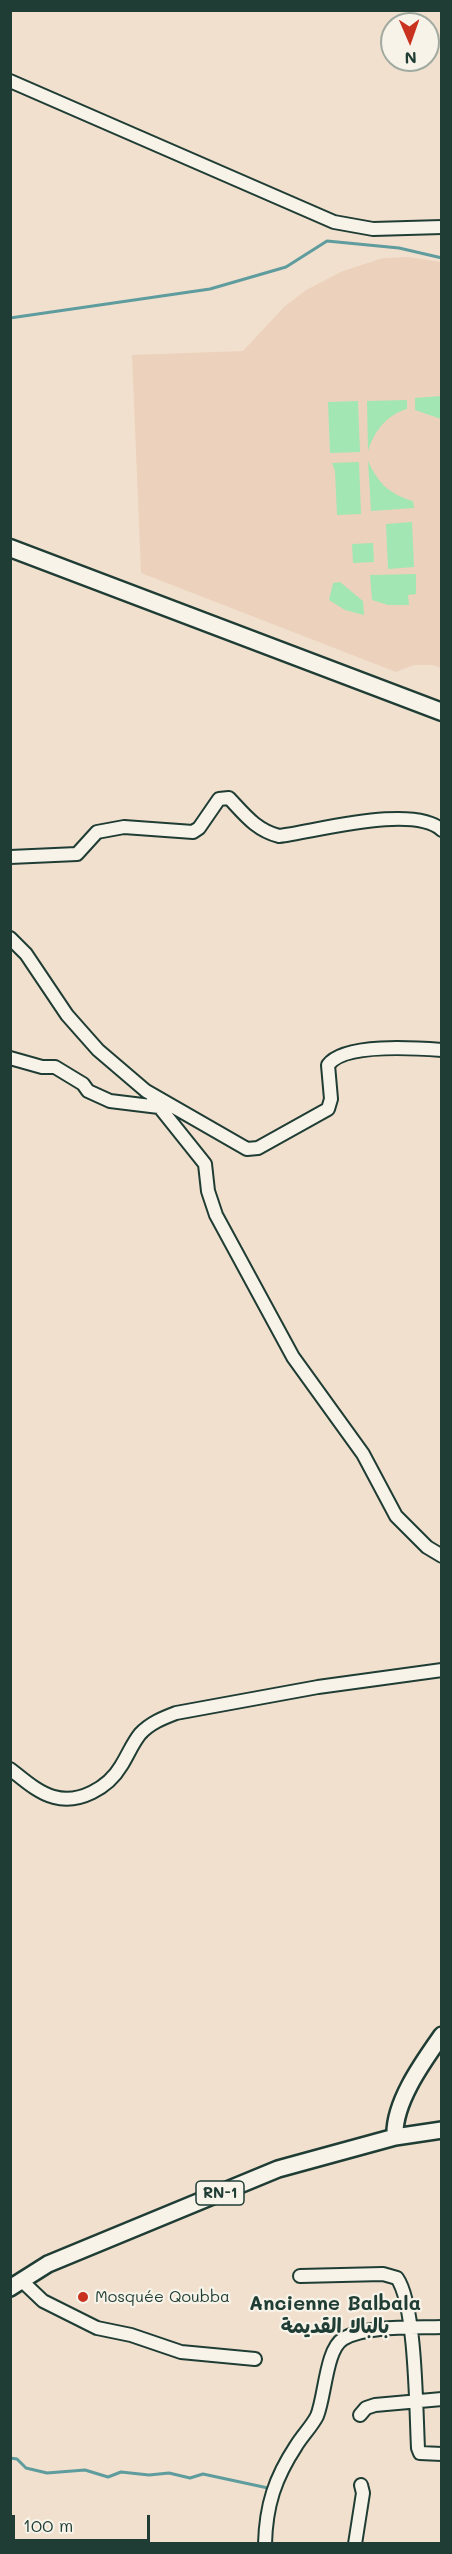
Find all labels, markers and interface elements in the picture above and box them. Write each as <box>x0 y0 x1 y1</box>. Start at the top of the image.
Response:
north arrow <box>380 12 440 72</box>
text: N <box>404 48 417 69</box>
road number: RN-1 <box>196 2181 244 2205</box>
place label: Mosquée Qoubba <box>95 2287 230 2307</box>
marker: Mosquée Qoubba <box>76 2290 90 2304</box>
district label: Ancienne Balbala بالبالا القديمة <box>249 2292 421 2339</box>
scale bar <box>15 2503 153 2541</box>
text: 100 m <box>23 2513 73 2537</box>

